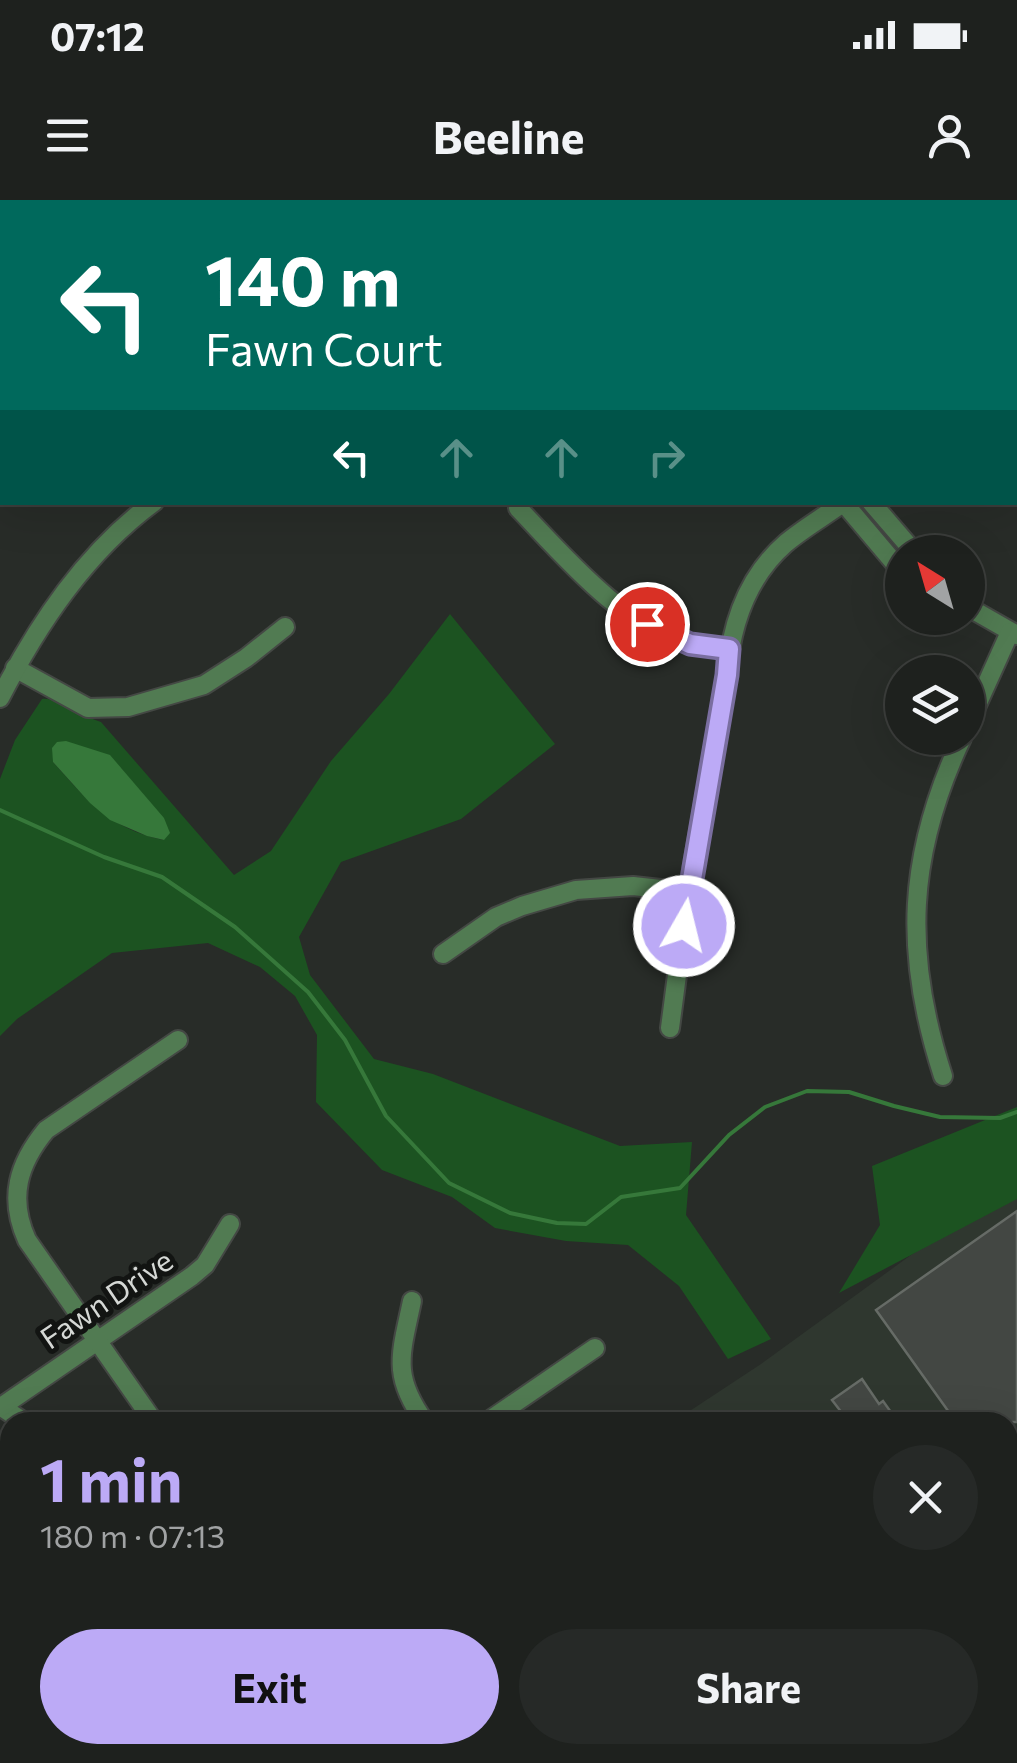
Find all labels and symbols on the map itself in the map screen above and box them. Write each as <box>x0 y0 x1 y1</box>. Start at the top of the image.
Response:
north arrow <box>885 535 985 635</box>
pin <box>605 582 690 667</box>
position arrow <box>632 874 736 978</box>
street label: Fawn Drive <box>33 1240 179 1356</box>

